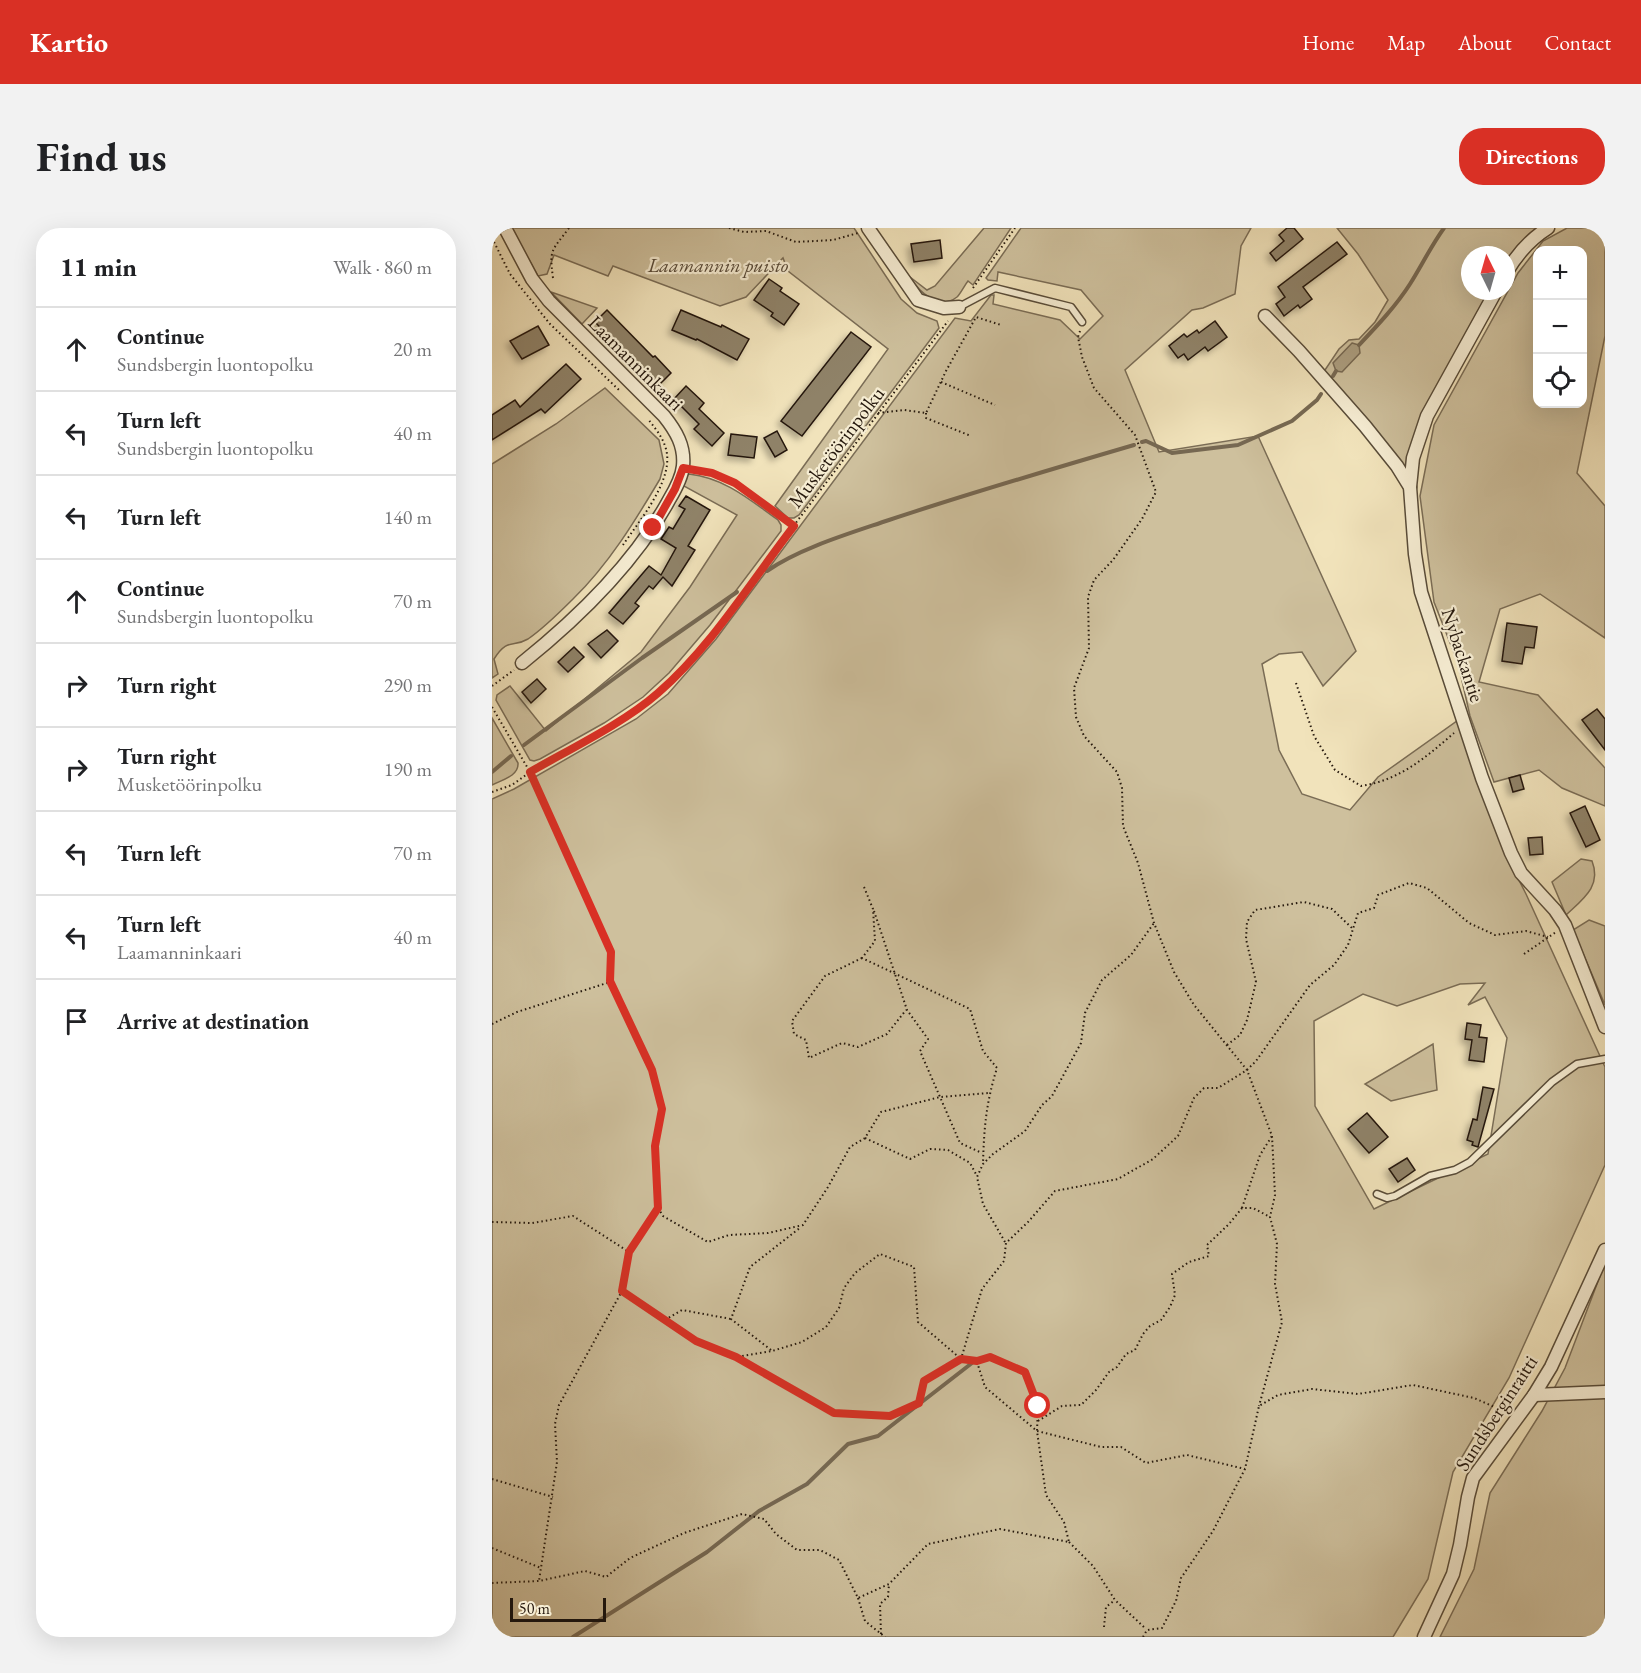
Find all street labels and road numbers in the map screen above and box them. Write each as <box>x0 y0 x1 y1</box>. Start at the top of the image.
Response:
street label: Laamanninkaari <box>583 310 689 416</box>
street label: Musketöörinpolku <box>782 381 890 513</box>
street label: Nybackantie <box>1436 605 1490 706</box>
street label: Sundsberginraitti <box>1449 1350 1543 1476</box>

